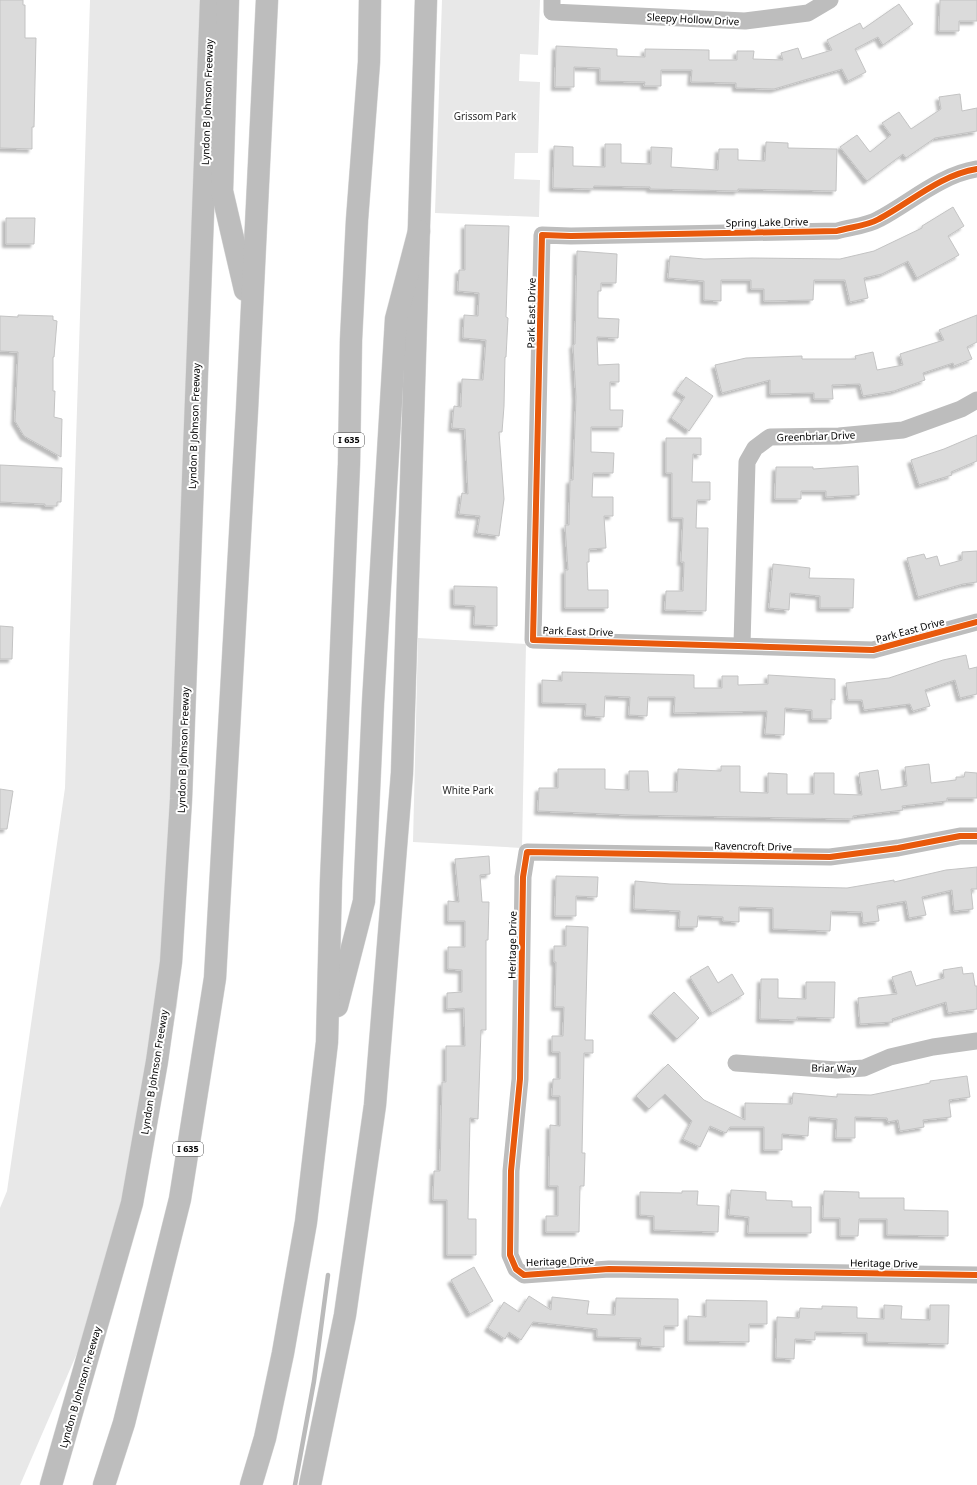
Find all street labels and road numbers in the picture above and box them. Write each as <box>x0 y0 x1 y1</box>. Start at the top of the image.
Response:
street label: Sleepy Hollow Drive <box>646 10 740 28</box>
street label: Lyndon B Johnson Freeway <box>198 38 216 165</box>
street label: Spring Lake Drive <box>726 214 809 230</box>
street label: Park East Drive <box>523 277 539 348</box>
street label: Lyndon B Johnson Freeway <box>185 362 203 489</box>
street label: Greenbriar Drive <box>776 428 856 444</box>
road number: I 635 <box>334 433 364 447</box>
street label: Park East Drive <box>874 614 946 646</box>
street label: Park East Drive <box>542 623 614 639</box>
street label: Lyndon B Johnson Freeway <box>174 686 192 813</box>
street label: Ravencroft Drive <box>714 838 792 854</box>
street label: Heritage Drive <box>504 910 520 979</box>
street label: Lyndon B Johnson Freeway <box>137 1008 171 1135</box>
street label: Briar Way <box>811 1061 858 1075</box>
road number: I 635 <box>173 1142 203 1156</box>
street label: Heritage Drive <box>526 1253 595 1269</box>
street label: Heritage Drive <box>850 1255 919 1271</box>
street label: Lyndon B Johnson Freeway <box>56 1324 104 1450</box>

